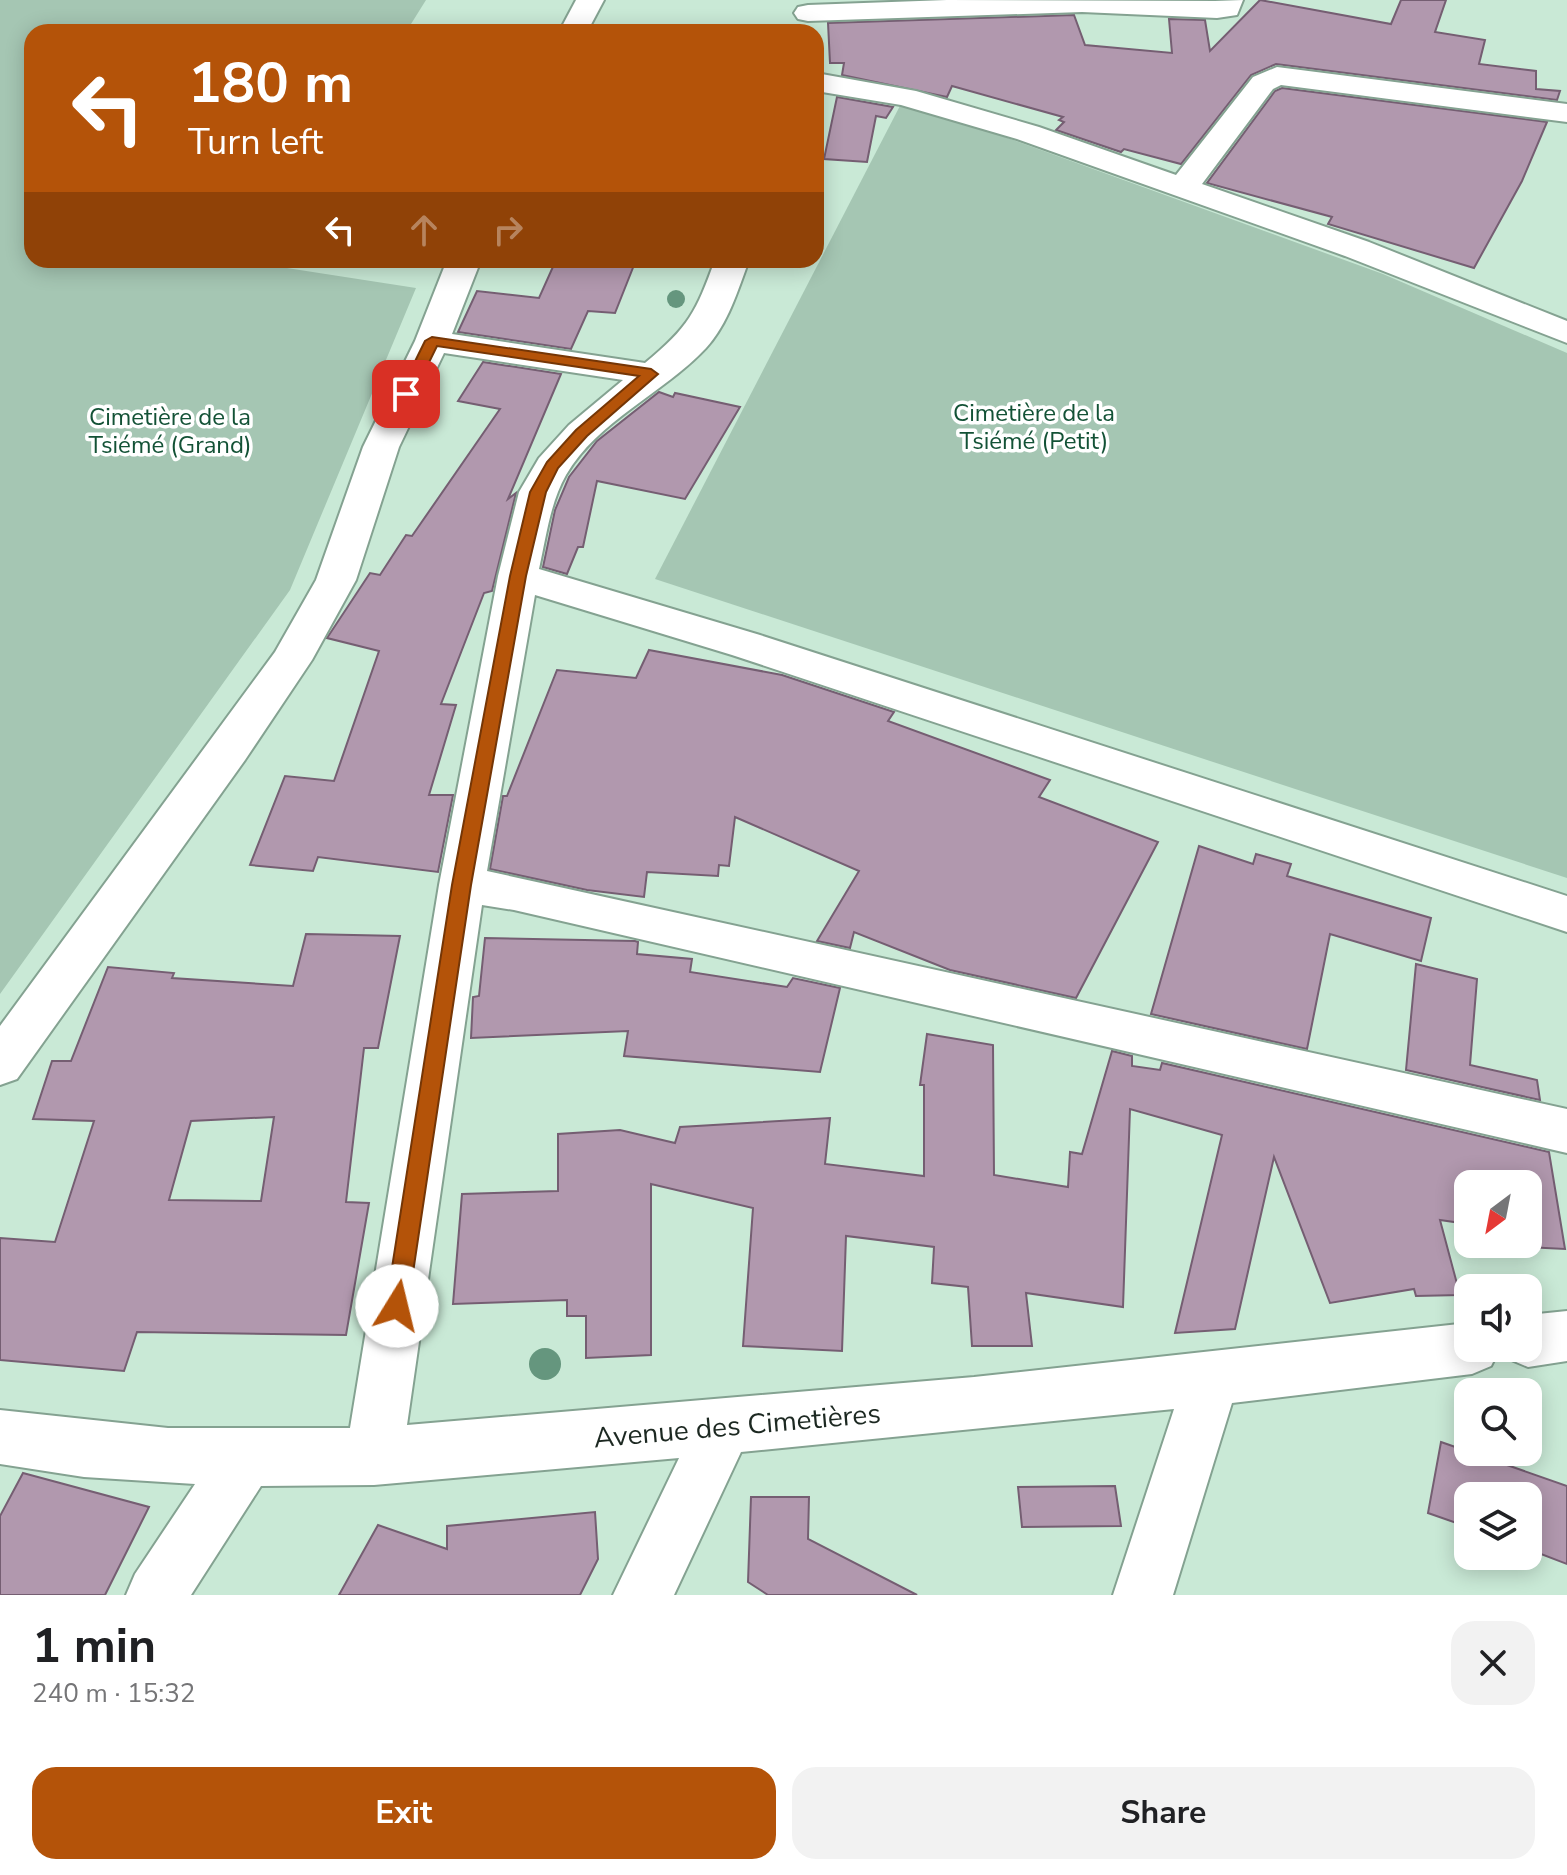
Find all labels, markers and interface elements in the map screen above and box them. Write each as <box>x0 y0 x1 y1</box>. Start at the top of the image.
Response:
text: 180 m <box>188 45 353 122</box>
icon: left <box>56 56 160 160</box>
text: Turn left <box>188 118 323 167</box>
icon: left <box>318 208 362 252</box>
icon: ahead <box>402 208 446 252</box>
icon: right <box>486 208 530 252</box>
pin <box>372 360 440 428</box>
icon: arrive <box>384 372 428 416</box>
park label: Cimetière de la Tsiémé (Petit) <box>953 397 1115 457</box>
park label: Cimetière de la Tsiémé (Grand) <box>88 401 252 461</box>
north arrow <box>1454 1170 1542 1258</box>
map controls <box>1454 1170 1542 1570</box>
position arrow <box>355 1264 439 1348</box>
button: sound <box>1454 1274 1542 1362</box>
button: search <box>1454 1378 1542 1466</box>
street label: Avenue des Cimetières <box>592 1395 882 1457</box>
button: layers <box>1454 1482 1542 1570</box>
text: 1 min <box>32 1613 156 1679</box>
button: close <box>1451 1621 1535 1705</box>
text: 240 m · 15:32 <box>32 1676 195 1711</box>
button: Exit <box>32 1767 776 1859</box>
button: Share <box>792 1767 1535 1859</box>

